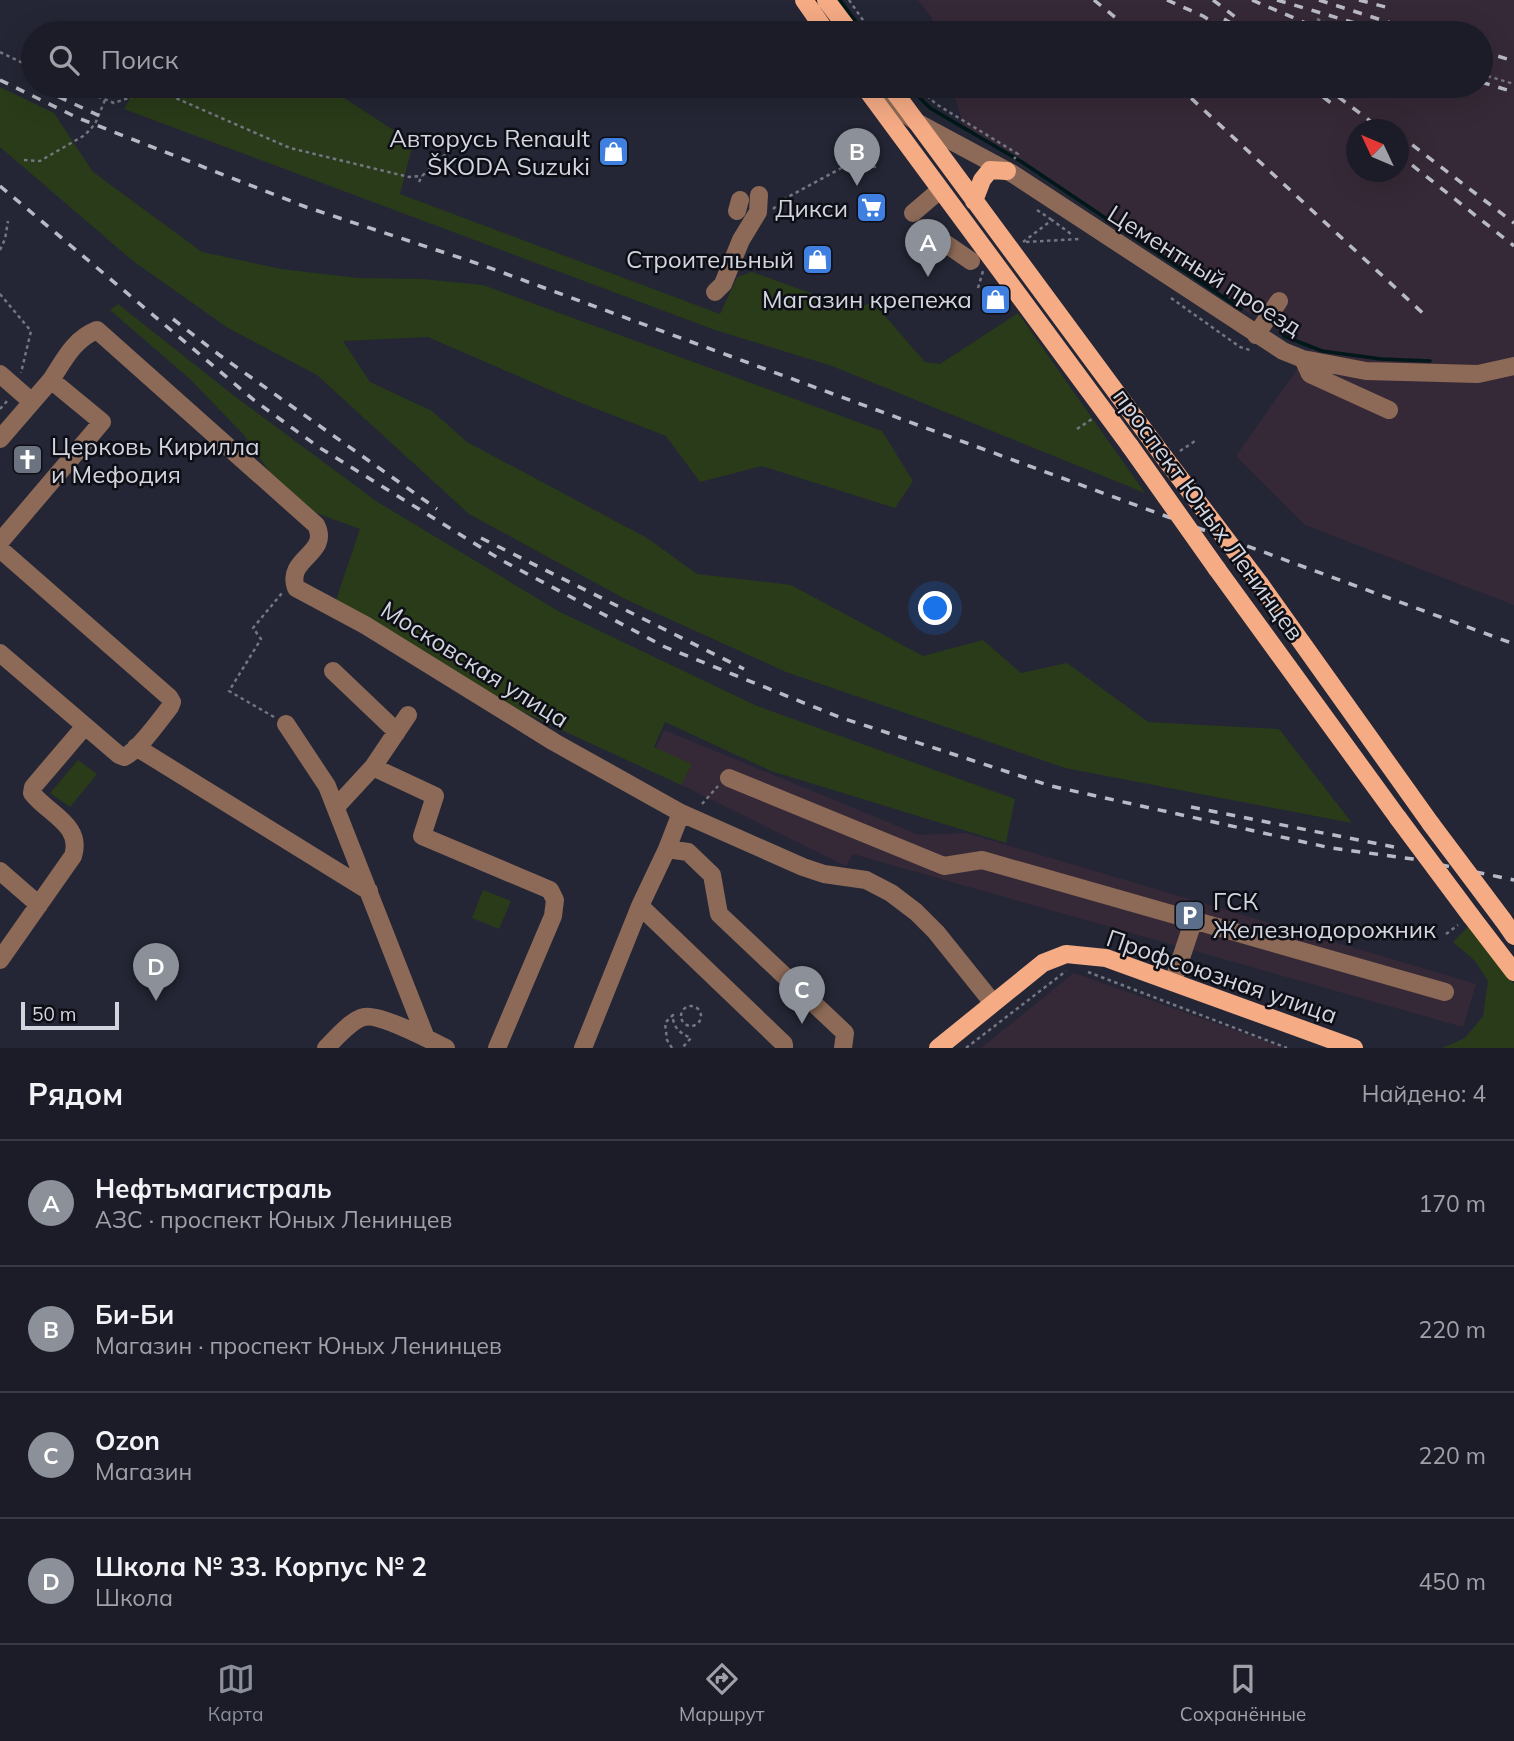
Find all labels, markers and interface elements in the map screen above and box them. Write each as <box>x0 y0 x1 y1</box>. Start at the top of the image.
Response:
search box <box>21 21 1493 98</box>
icon: search <box>45 41 83 79</box>
text: Поиск <box>101 43 179 76</box>
north arrow <box>1346 119 1409 182</box>
place label: Авторусь Renault ŠKODA Suzuki <box>389 123 590 181</box>
pin: B <box>834 128 880 186</box>
shop icon: Авторусь Renault ŠKODA Suzuki <box>596 135 630 169</box>
supermarket icon: Дикси <box>854 191 888 225</box>
place label: Дикси <box>775 193 848 223</box>
street label: Цементный проезд <box>1102 198 1308 342</box>
pin: A <box>905 219 951 277</box>
shop icon: Строительный <box>800 242 834 276</box>
place label: Строительный <box>626 244 794 274</box>
shop icon: Магазин крепежа <box>978 282 1012 316</box>
place label: Магазин крепежа <box>762 284 972 314</box>
street label: проспект Юных Ленинцев <box>1107 382 1311 646</box>
place label: Церковь Кирилла и Мефодия <box>51 431 260 489</box>
church icon: Церковь Кирилла и Мефодия <box>11 443 45 477</box>
your location <box>918 591 952 625</box>
street label: Московская улица <box>375 594 575 734</box>
place label: ГСК Железнодорожник <box>1213 886 1436 944</box>
parking icon: ГСК Железнодорожник <box>1173 898 1207 932</box>
street label: Профсоюзная улица <box>1103 922 1341 1030</box>
pin: D <box>133 943 179 1001</box>
pin: C <box>779 966 825 1024</box>
scale bar <box>21 999 119 1031</box>
text: 50 m <box>32 1002 76 1026</box>
text: Рядом <box>28 1075 123 1113</box>
text: Найдено: 4 <box>1362 1079 1486 1108</box>
text: Нефтьмагистраль <box>95 1172 332 1205</box>
text: A <box>42 1189 60 1218</box>
text: 170 m <box>1418 1189 1486 1218</box>
text: АЗС · проспект Юных Ленинцев <box>95 1205 452 1234</box>
text: Би-Би <box>95 1298 174 1331</box>
text: B <box>43 1315 59 1344</box>
text: 220 m <box>1418 1315 1486 1344</box>
text: Магазин · проспект Юных Ленинцев <box>95 1331 502 1360</box>
text: Ozon <box>95 1424 160 1457</box>
text: C <box>43 1441 59 1470</box>
text: 220 m <box>1418 1441 1486 1470</box>
text: Магазин <box>95 1457 192 1486</box>
text: Школа № 33. Корпус № 2 <box>95 1550 427 1583</box>
text: D <box>42 1567 60 1596</box>
text: 450 m <box>1418 1567 1486 1596</box>
text: Школа <box>95 1583 173 1612</box>
tab: Карта <box>208 1660 264 1726</box>
tab: Маршрут <box>679 1660 764 1726</box>
tab: Сохранённые <box>1180 1660 1306 1726</box>

